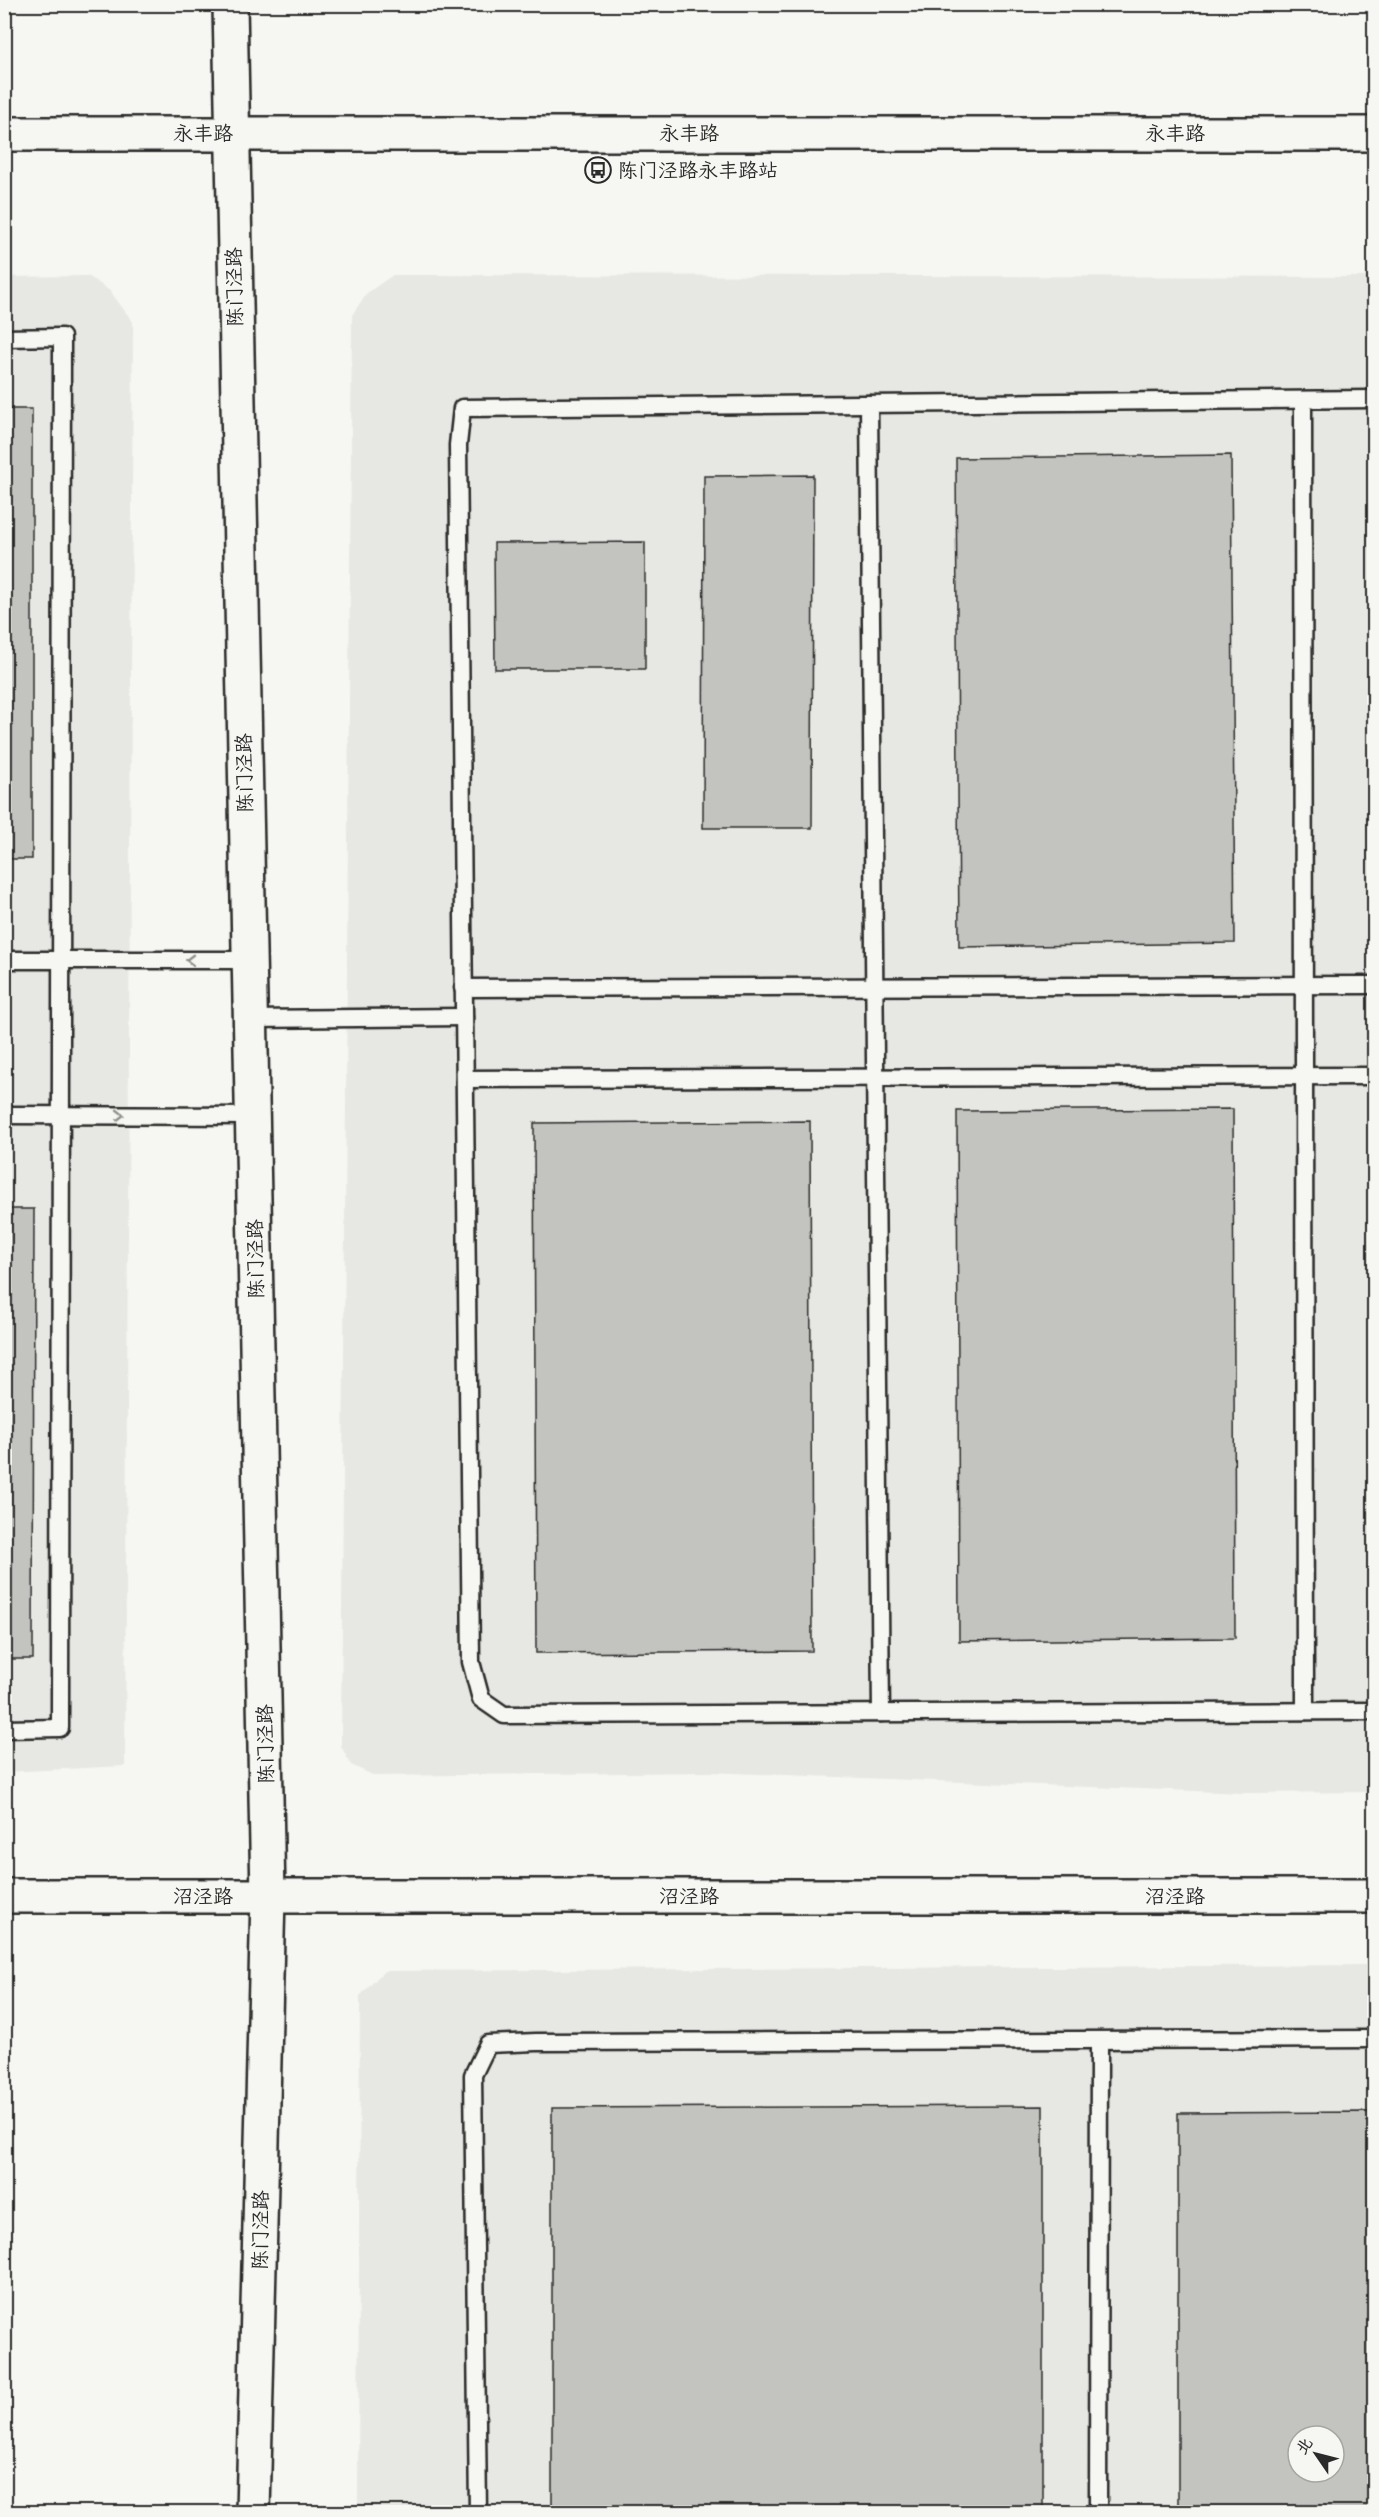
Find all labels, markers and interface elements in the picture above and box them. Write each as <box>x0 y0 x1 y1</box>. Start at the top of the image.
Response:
street label: 永丰路 <box>173 121 234 145</box>
street label: 永丰路 <box>659 121 720 145</box>
street label: 永丰路 <box>1145 121 1206 145</box>
bus stop icon: 陈门泾路永丰路站 <box>583 155 613 185</box>
place label: 陈门泾路永丰路站 <box>618 158 778 182</box>
street label: 陈门泾路 <box>221 246 247 327</box>
street label: 陈门泾路 <box>231 732 257 813</box>
one-way arrow <box>185 954 194 966</box>
one-way arrow <box>115 1109 124 1121</box>
street label: 陈门泾路 <box>242 1218 268 1299</box>
street label: 陈门泾路 <box>252 1703 278 1784</box>
street label: 沼泾路 <box>173 1884 234 1908</box>
street label: 沼泾路 <box>659 1884 720 1908</box>
street label: 沼泾路 <box>1145 1884 1206 1908</box>
street label: 陈门泾路 <box>247 2189 273 2270</box>
north arrow <box>1286 2424 1346 2484</box>
text: 北 <box>1292 2434 1316 2458</box>

